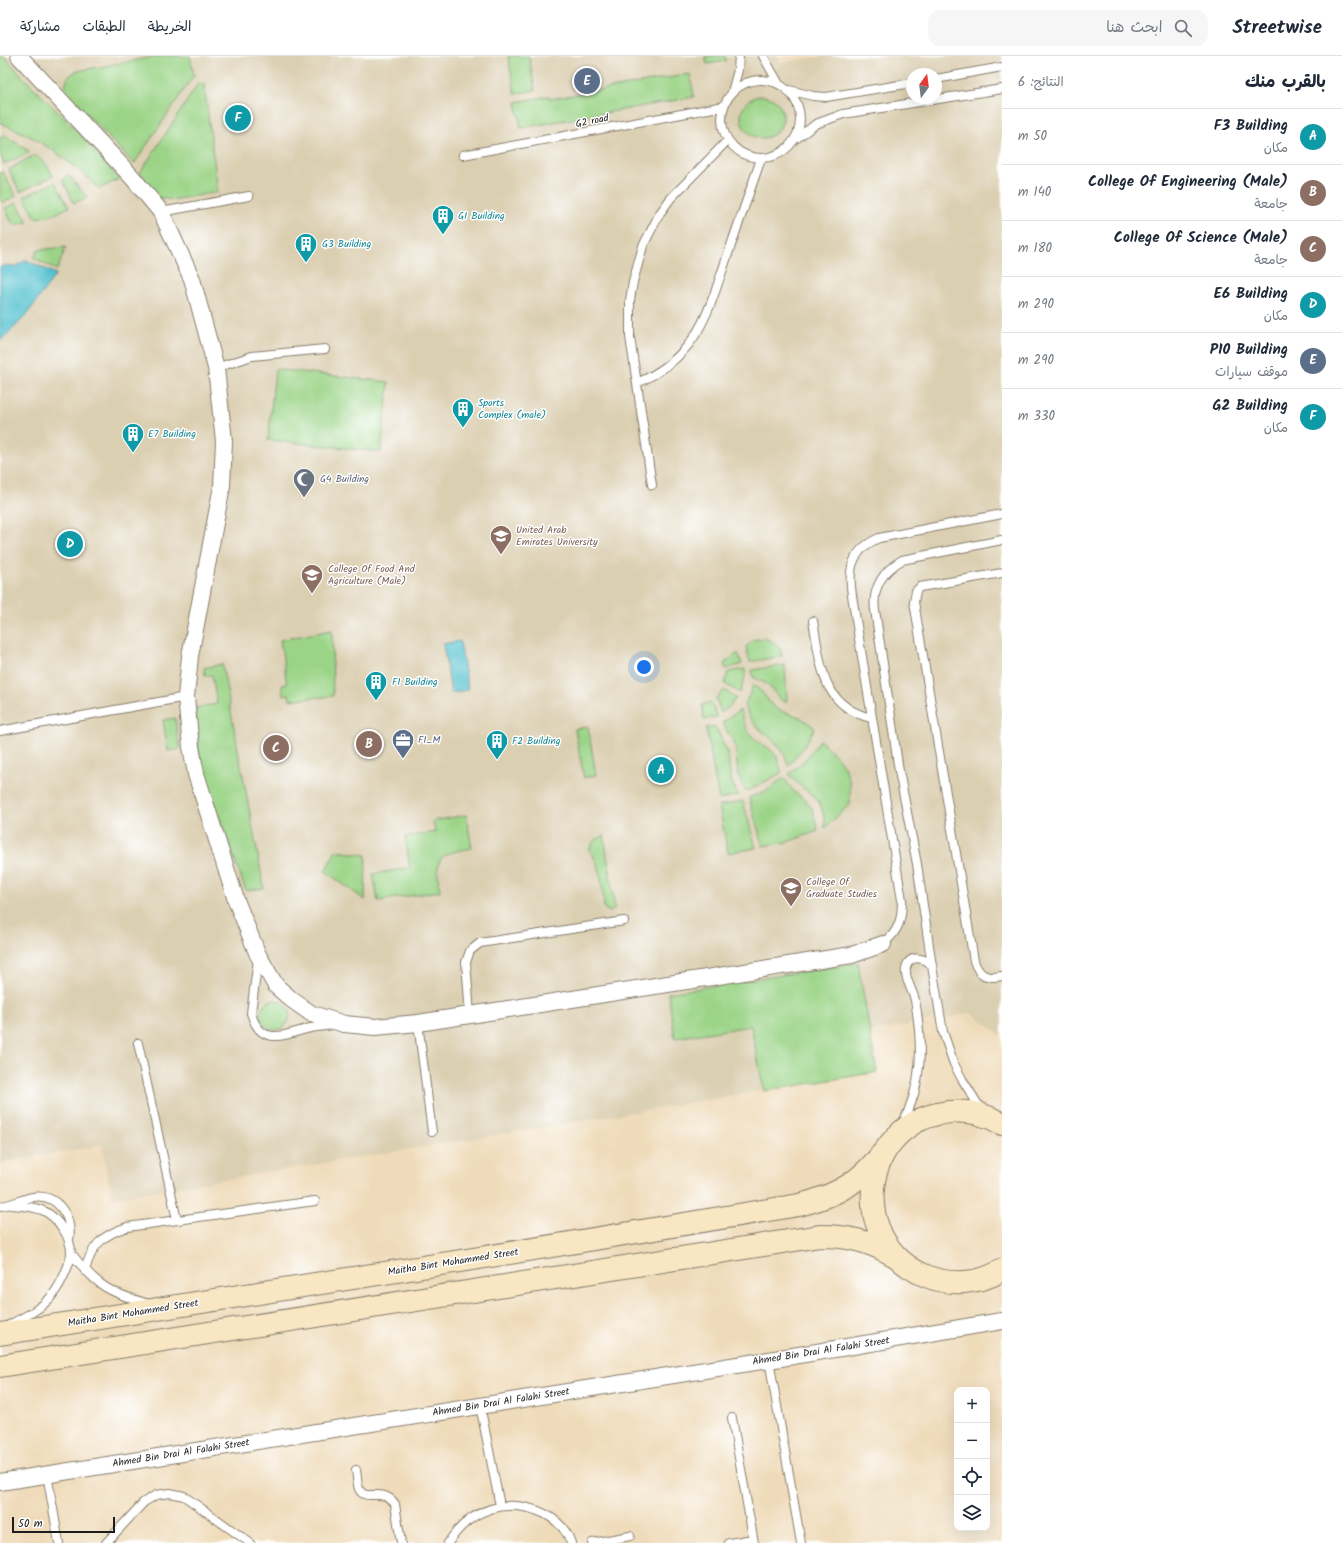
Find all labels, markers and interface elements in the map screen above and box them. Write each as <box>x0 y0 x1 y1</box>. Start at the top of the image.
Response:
search box <box>928 10 1208 46</box>
text: Streetwise <box>1232 13 1322 43</box>
text: مشاركة <box>20 16 60 38</box>
text: الطبقات <box>82 16 126 38</box>
text: الخريطة <box>148 16 191 38</box>
text: ابحث هنا <box>1106 16 1162 40</box>
icon: search <box>1172 17 1194 39</box>
pin: E <box>574 66 600 96</box>
north arrow <box>906 68 942 104</box>
text: بالقرب منك <box>1245 69 1326 96</box>
text: النتائج: 6 <box>1018 72 1064 93</box>
pin: F <box>225 103 251 133</box>
street label: G2 road <box>574 110 611 132</box>
text: F3 Building <box>1214 114 1288 138</box>
text: 50 m <box>1018 126 1047 147</box>
text: A <box>1309 126 1317 147</box>
text: مكان <box>1264 138 1288 159</box>
text: College Of Engineering (Male) <box>1088 170 1288 194</box>
text: 140 m <box>1018 182 1051 203</box>
text: B <box>1309 182 1317 203</box>
text: جامعة <box>1254 194 1288 215</box>
building icon: G1 Building <box>430 203 456 236</box>
place label: G1 Building <box>458 208 505 224</box>
text: College Of Science (Male) <box>1114 226 1288 250</box>
building icon: G3 Building <box>293 231 319 264</box>
place label: G3 Building <box>322 236 372 252</box>
text: 180 m <box>1018 238 1052 259</box>
text: C <box>1309 238 1317 259</box>
text: جامعة <box>1254 250 1288 271</box>
text: E6 Building <box>1214 282 1288 306</box>
text: 290 m <box>1018 294 1054 315</box>
text: D <box>1309 294 1317 315</box>
text: مكان <box>1264 306 1288 327</box>
text: P10 Building <box>1210 338 1288 362</box>
text: 290 m <box>1018 350 1054 371</box>
text: E <box>1309 350 1317 371</box>
text: موقف سيارات <box>1215 362 1288 383</box>
text: G2 Building <box>1212 394 1288 418</box>
place label: Sports Complex (male) <box>478 395 546 423</box>
building icon: Sports Complex (male) <box>450 396 476 429</box>
text: 330 m <box>1018 406 1055 427</box>
text: F <box>1309 406 1317 427</box>
text: مكان <box>1264 418 1288 439</box>
building icon: E7 Building <box>120 421 146 454</box>
place label: E7 Building <box>148 426 196 442</box>
mosque icon: G4 Building <box>291 466 317 499</box>
place label: G4 Building <box>320 471 369 487</box>
place label: United Arab Emirates University <box>516 522 598 550</box>
school or university icon: United Arab Emirates University <box>488 523 514 556</box>
pin: D <box>57 529 83 559</box>
place label: College Of Food And Agriculture (Male) <box>328 561 416 589</box>
school or university icon: College Of Food And Agriculture (Male) <box>299 562 325 595</box>
your location <box>634 657 654 677</box>
building icon: F1 Building <box>363 669 389 702</box>
place label: F1 Building <box>392 674 438 690</box>
office icon: F1_M <box>390 727 416 760</box>
building icon: F2 Building <box>484 728 510 761</box>
pin: B <box>356 729 382 759</box>
place label: F1_M <box>418 732 440 748</box>
pin: C <box>263 733 289 763</box>
place label: F2 Building <box>512 733 561 749</box>
pin: A <box>648 755 674 785</box>
place label: College Of Graduate Studies <box>806 874 878 902</box>
school or university icon: College Of Graduate Studies <box>778 875 804 908</box>
street label: Maitha Bint Mohammed Street <box>387 1244 520 1280</box>
street label: Maitha Bint Mohammed Street <box>67 1295 200 1331</box>
street label: Ahmed Bin Drai Al Falahi Street <box>751 1332 891 1370</box>
street label: Ahmed Bin Drai Al Falahi Street <box>431 1383 571 1421</box>
map controls <box>954 1387 990 1531</box>
button: + <box>954 1387 990 1423</box>
button: − <box>954 1423 990 1459</box>
street label: Ahmed Bin Drai Al Falahi Street <box>111 1434 251 1472</box>
button: locate <box>954 1459 990 1495</box>
button: layers <box>954 1495 990 1531</box>
scale bar <box>12 1515 115 1534</box>
text: 50 m <box>18 1515 43 1533</box>

